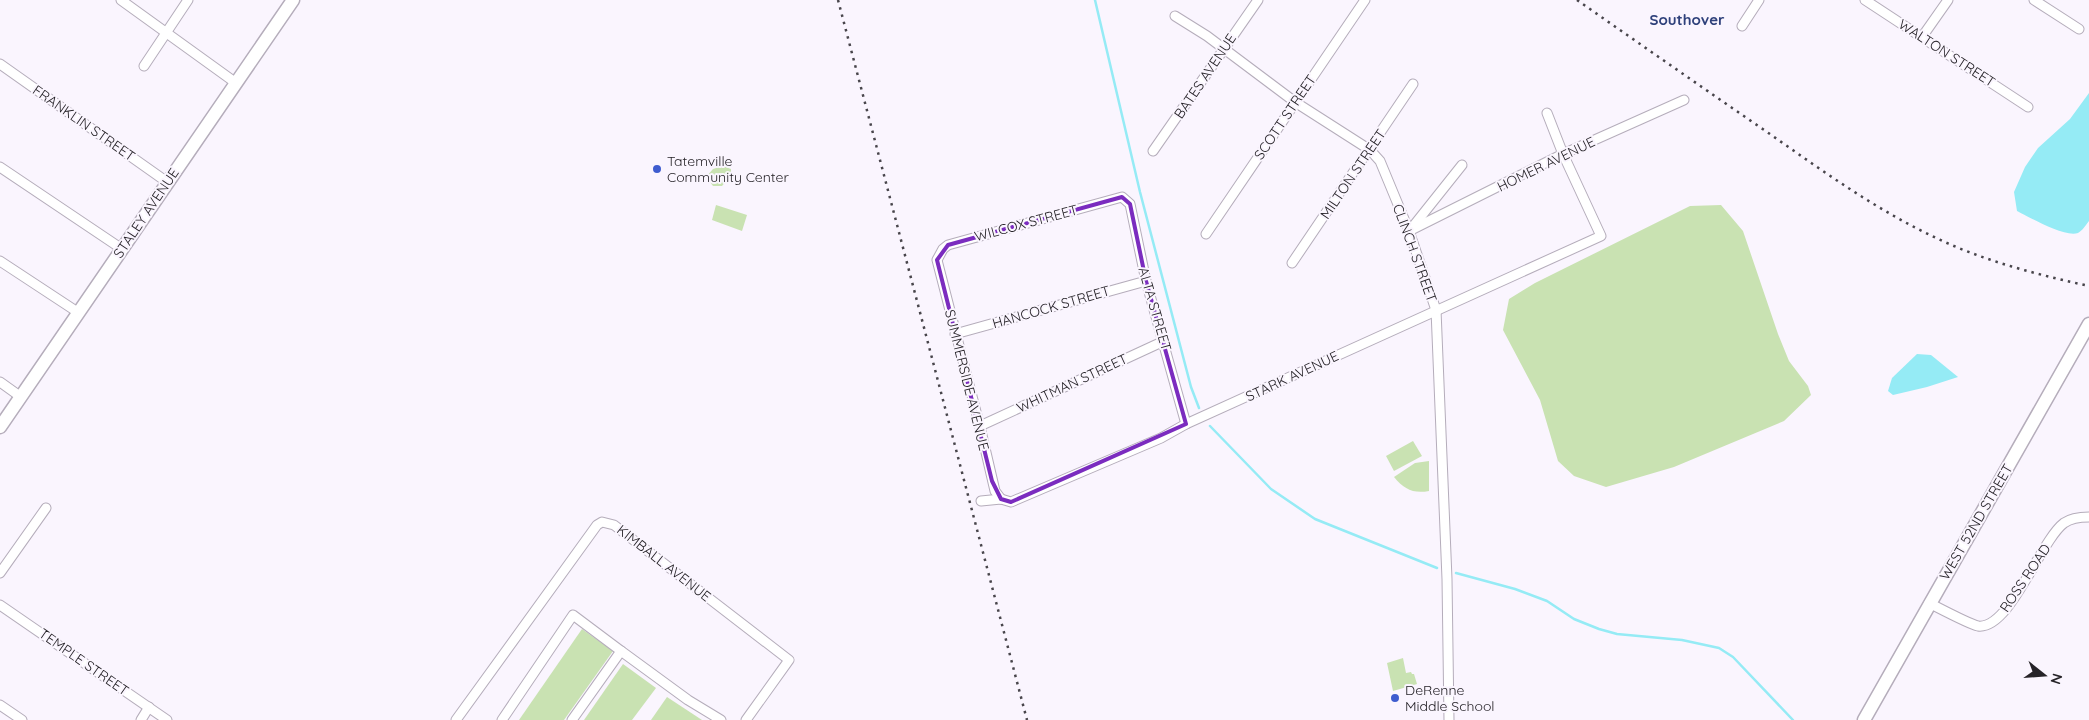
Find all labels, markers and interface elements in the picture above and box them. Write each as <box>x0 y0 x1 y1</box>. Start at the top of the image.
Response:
district label: Southover <box>1649 10 1725 29</box>
street label: WALTON STREET <box>1895 15 1999 91</box>
street label: BATES AVENUE <box>1170 30 1240 122</box>
street label: SCOTT STREET <box>1250 71 1320 163</box>
street label: FRANKLIN STREET <box>29 81 139 165</box>
street label: MILTON STREET <box>1316 126 1390 222</box>
street label: HOMER AVENUE <box>1494 133 1598 195</box>
place label: Tatemville Community Center <box>667 152 789 186</box>
marker: Tatemville Community Center <box>651 163 663 175</box>
street label: STALEY AVENUE <box>109 164 183 262</box>
street label: WILCOX STREET <box>972 201 1080 245</box>
street label: CLINCH STREET <box>1389 201 1441 305</box>
street label: ALTA STREET <box>1134 265 1176 353</box>
street label: HANCOCK STREET <box>990 282 1112 332</box>
street label: SUMMERSIDE AVENUE <box>941 308 993 452</box>
street label: STARK AVENUE <box>1243 347 1341 405</box>
street label: WHITMAN STREET <box>1014 349 1130 417</box>
street label: WEST 52ND STREET <box>1935 461 2017 583</box>
street label: KIMBALL AVENUE <box>613 521 715 605</box>
street label: ROSS ROAD <box>1996 540 2054 616</box>
street label: TEMPLE STREET <box>36 624 132 700</box>
north arrow <box>2019 650 2069 700</box>
text: N <box>2046 671 2067 686</box>
place label: DeRenne Middle School <box>1405 681 1495 715</box>
marker: DeRenne Middle School <box>1389 692 1401 704</box>

